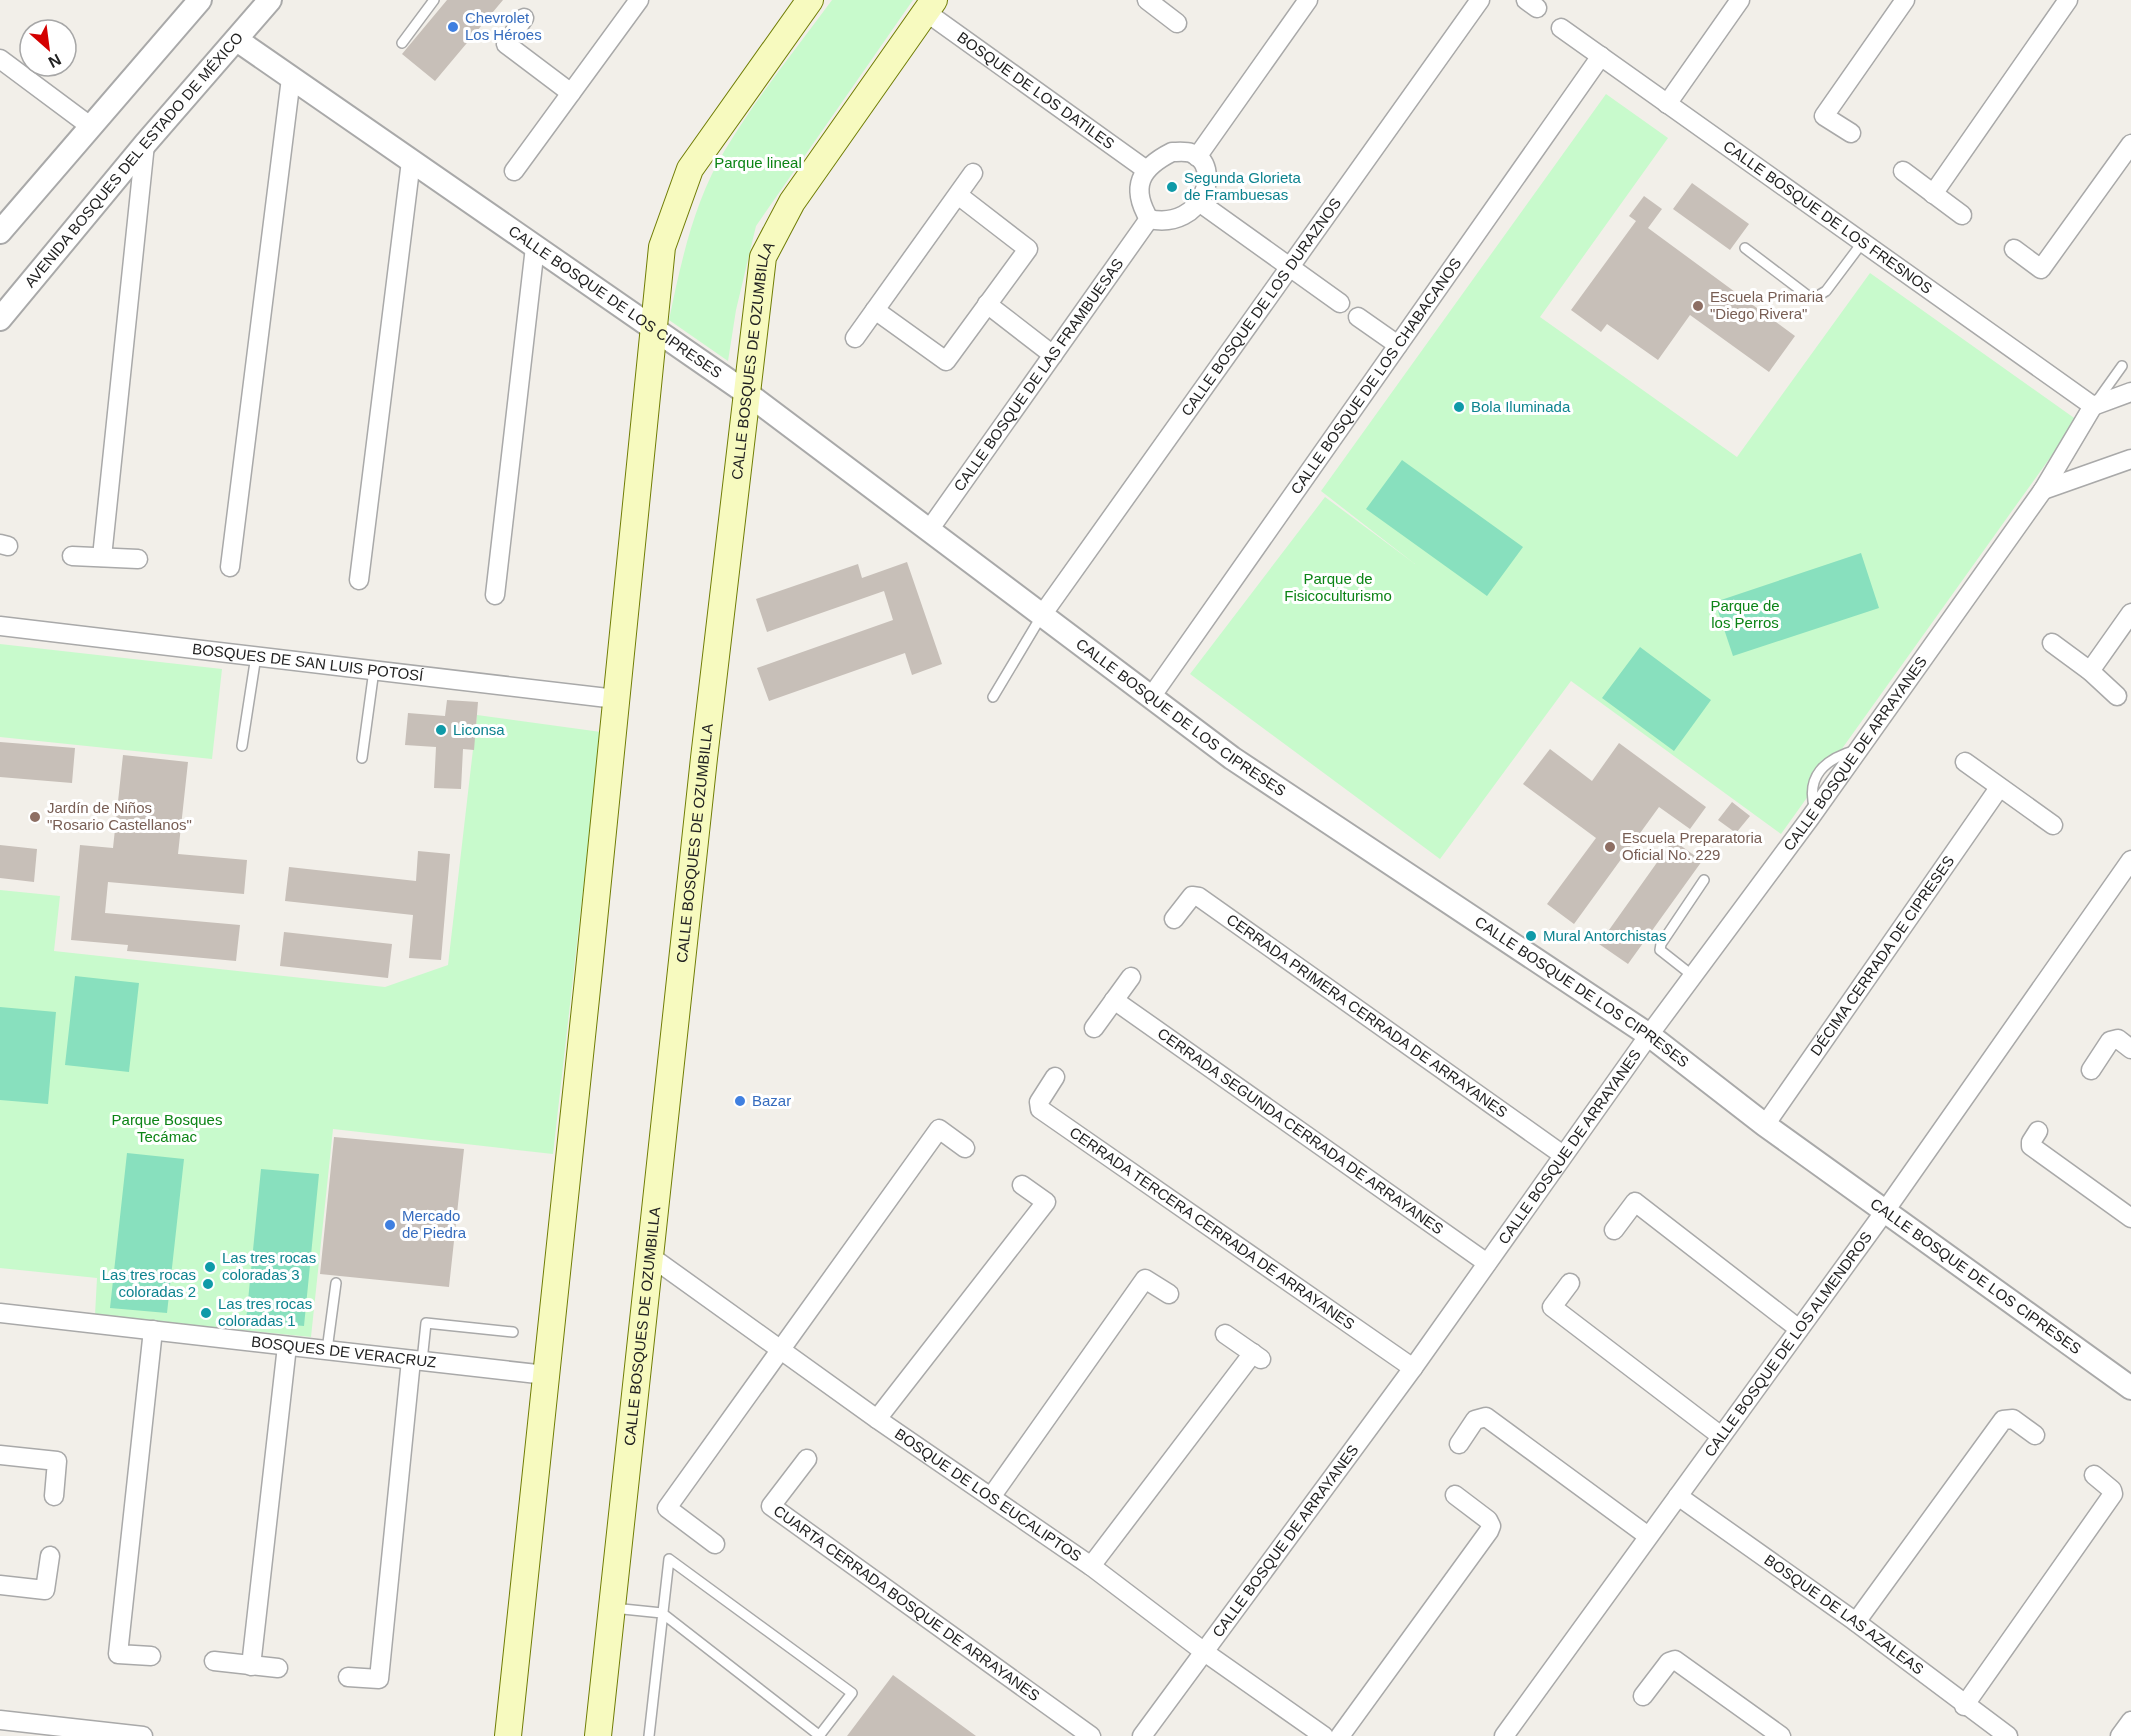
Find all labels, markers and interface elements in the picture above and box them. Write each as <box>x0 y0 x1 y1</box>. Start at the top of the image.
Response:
place label: Chevrolet Los Héroes <box>465 9 542 43</box>
north arrow <box>18 18 78 78</box>
marker: Chevrolet Los Héroes <box>446 20 460 34</box>
street label: AVENIDA BOSQUES DEL ESTADO DE MÉXICO <box>22 27 248 291</box>
street label: BOSQUE DE LOS DATILES <box>954 28 1118 152</box>
street label: CALLE BOSQUE DE LOS FRESNOS <box>1720 137 1935 297</box>
park label: Parque lineal <box>714 154 802 171</box>
place label: Segunda Glorieta de Frambuesas <box>1184 169 1301 203</box>
marker: Segunda Glorieta de Frambuesas <box>1165 180 1179 194</box>
street label: CALLE BOSQUE DE LOS DURAZNOS <box>1177 195 1344 419</box>
street label: CALLE BOSQUE DE LOS CIPRESES <box>506 222 725 381</box>
street label: CALLE BOSQUES DE OZUMBILLA <box>728 239 778 481</box>
street label: CALLE BOSQUE DE LAS FRAMBUESAS <box>950 255 1126 494</box>
street label: CALLE BOSQUE DE LOS CHABACANOS <box>1287 255 1465 497</box>
place label: Escuela Primaria "Diego Rivera" <box>1710 288 1824 322</box>
marker: Escuela Primaria "Diego Rivera" <box>1691 299 1705 313</box>
place label: Bola Iluminada <box>1471 398 1571 415</box>
marker: Bola Iluminada <box>1452 400 1466 414</box>
park label: Parque de Fisicoculturismo <box>1284 570 1392 604</box>
park label: Parque de los Perros <box>1710 597 1780 631</box>
street label: CALLE BOSQUE DE LOS CIPRESES <box>1073 635 1289 799</box>
street label: BOSQUES DE SAN LUIS POTOSÍ <box>191 640 425 684</box>
street label: CALLE BOSQUE DE ARRAYANES <box>1780 653 1930 854</box>
place label: Liconsa <box>453 721 505 738</box>
marker: Liconsa <box>434 723 448 737</box>
street label: CALLE BOSQUES DE OZUMBILLA <box>673 723 716 964</box>
place label: Jardín de Niños "Rosario Castellanos" <box>47 799 192 833</box>
marker: Jardín de Niños "Rosario Castellanos" <box>28 810 42 824</box>
place label: Escuela Preparatoria Oficial No. 229 <box>1622 829 1763 863</box>
marker: Escuela Preparatoria Oficial No. 229 <box>1603 840 1617 854</box>
street label: DÉCIMA CERRADA DE CIPRESES <box>1807 852 1957 1059</box>
street label: CERRADA PRIMERA CERRADA DE ARRAYANES <box>1224 910 1511 1121</box>
street label: CALLE BOSQUE DE LOS CIPRESES <box>1472 913 1692 1071</box>
place label: Mural Antorchistas <box>1543 927 1666 944</box>
marker: Mural Antorchistas <box>1524 929 1538 943</box>
street label: CERRADA SEGUNDA CERRADA DE ARRAYANES <box>1154 1024 1447 1238</box>
street label: CALLE BOSQUE DE ARRAYANES <box>1494 1046 1644 1247</box>
place label: Bazar <box>752 1092 791 1109</box>
marker: Bazar <box>733 1094 747 1108</box>
park label: Parque Bosques Tecámac <box>112 1111 222 1145</box>
street label: CERRADA TERCERA CERRADA DE ARRAYANES <box>1066 1123 1358 1333</box>
street label: CALLE BOSQUE DE LOS CIPRESES <box>1867 1195 2085 1357</box>
street label: CALLE BOSQUES DE OZUMBILLA <box>621 1206 663 1447</box>
place label: Mercado de Piedra <box>402 1207 467 1241</box>
marker: Mercado de Piedra <box>383 1218 397 1232</box>
street label: CALLE BOSQUE DE LOS ALMENDROS <box>1701 1228 1875 1460</box>
place label: Las tres rocas coloradas 3 <box>222 1249 316 1283</box>
marker: Las tres rocas coloradas 3 <box>203 1260 217 1274</box>
place label: Las tres rocas coloradas 2 <box>102 1266 196 1300</box>
marker: Las tres rocas coloradas 2 <box>201 1277 215 1291</box>
place label: Las tres rocas coloradas 1 <box>218 1295 312 1329</box>
marker: Las tres rocas coloradas 1 <box>199 1306 213 1320</box>
street label: BOSQUES DE VERACRUZ <box>250 1333 437 1370</box>
street label: BOSQUE DE LOS EUCALIPTOS <box>892 1425 1085 1565</box>
street label: CALLE BOSQUE DE ARRAYANES <box>1209 1441 1362 1640</box>
street label: CUARTA CERRADA BOSQUE DE ARRAYANES <box>770 1502 1043 1704</box>
street label: BOSQUE DE LAS AZALEAS <box>1761 1551 1927 1678</box>

